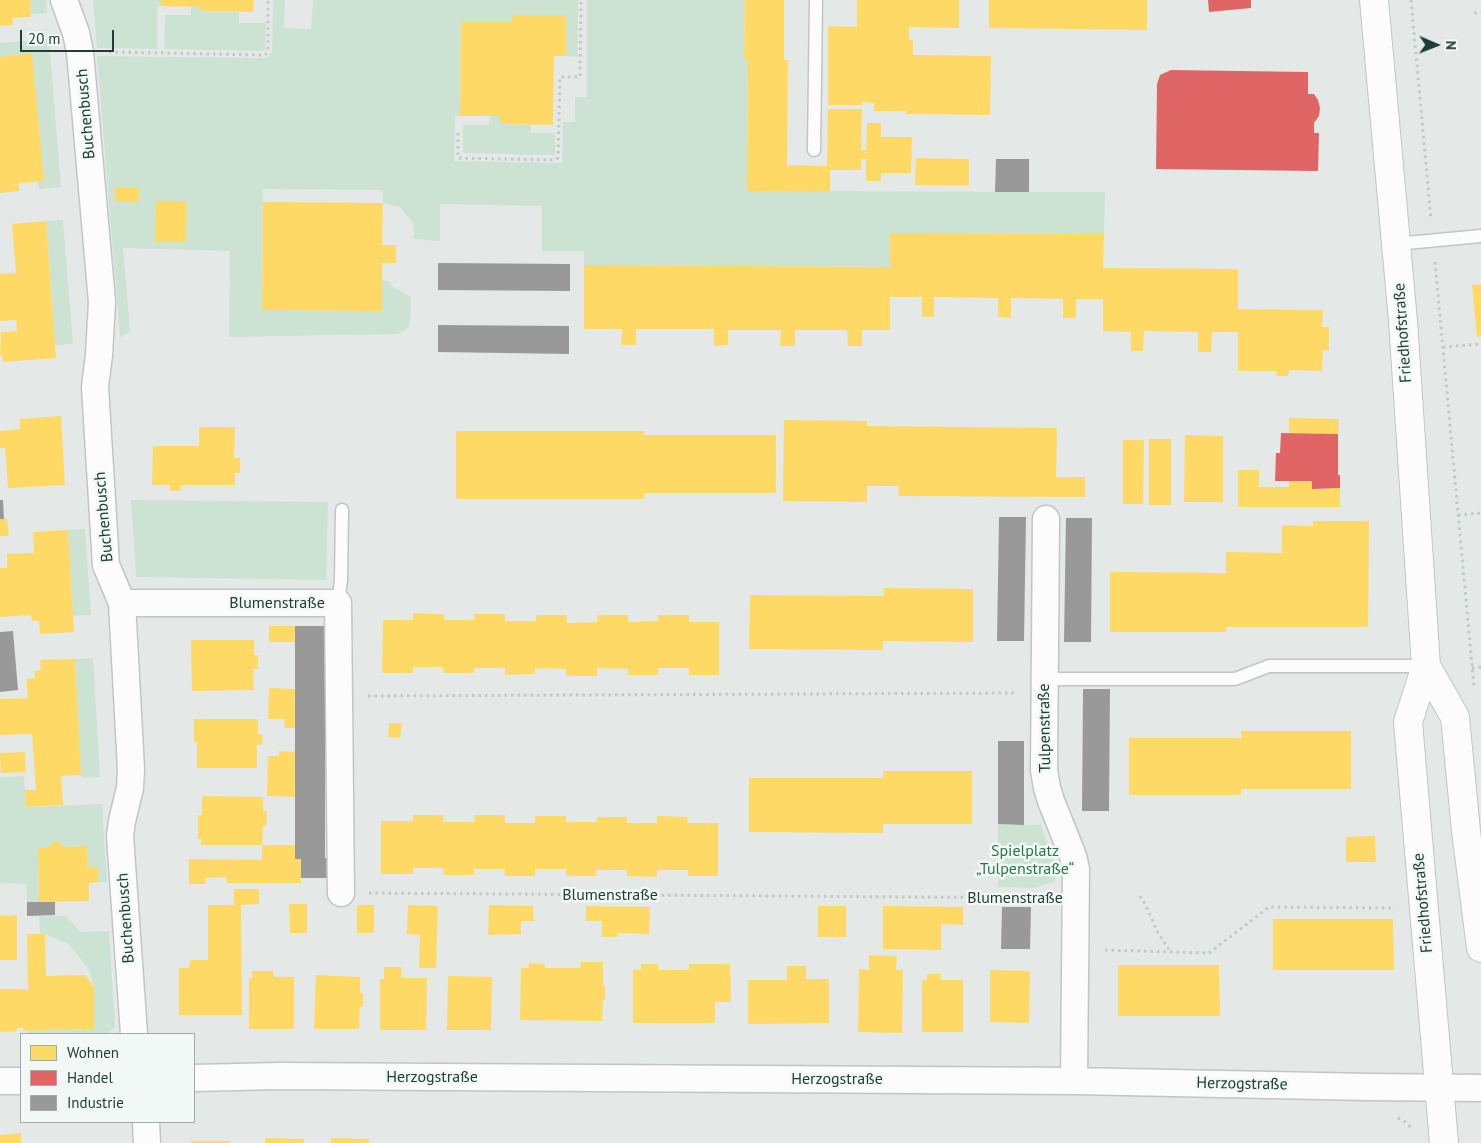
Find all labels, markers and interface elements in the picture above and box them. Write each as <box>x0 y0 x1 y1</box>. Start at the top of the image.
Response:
scale bar <box>22 20 116 52</box>
north arrow <box>1411 20 1461 70</box>
text: 20 m <box>28 29 61 48</box>
text: N <box>1442 40 1460 50</box>
street label: Buchenbusch <box>72 68 100 160</box>
street label: Friedhofstraße <box>1390 282 1416 384</box>
street label: Buchenbusch <box>90 471 118 563</box>
street label: Blumenstraße <box>229 593 325 613</box>
street label: Tulpenstraße <box>1035 683 1055 773</box>
park label: Spielplatz „Tulpenstraße“ <box>976 841 1074 879</box>
street label: Friedhofstraße <box>1409 852 1437 954</box>
street label: Buchenbusch <box>113 872 139 964</box>
street label: Blumenstraße <box>562 885 658 905</box>
street label: Blumenstraße <box>967 888 1063 908</box>
legend <box>20 1033 195 1123</box>
text: Wohnen <box>67 1043 119 1062</box>
street label: Herzogstraße <box>386 1067 478 1087</box>
text: Handel <box>67 1068 113 1087</box>
street label: Herzogstraße <box>791 1069 883 1089</box>
street label: Herzogstraße <box>1196 1074 1288 1094</box>
text: Industrie <box>67 1093 124 1112</box>

